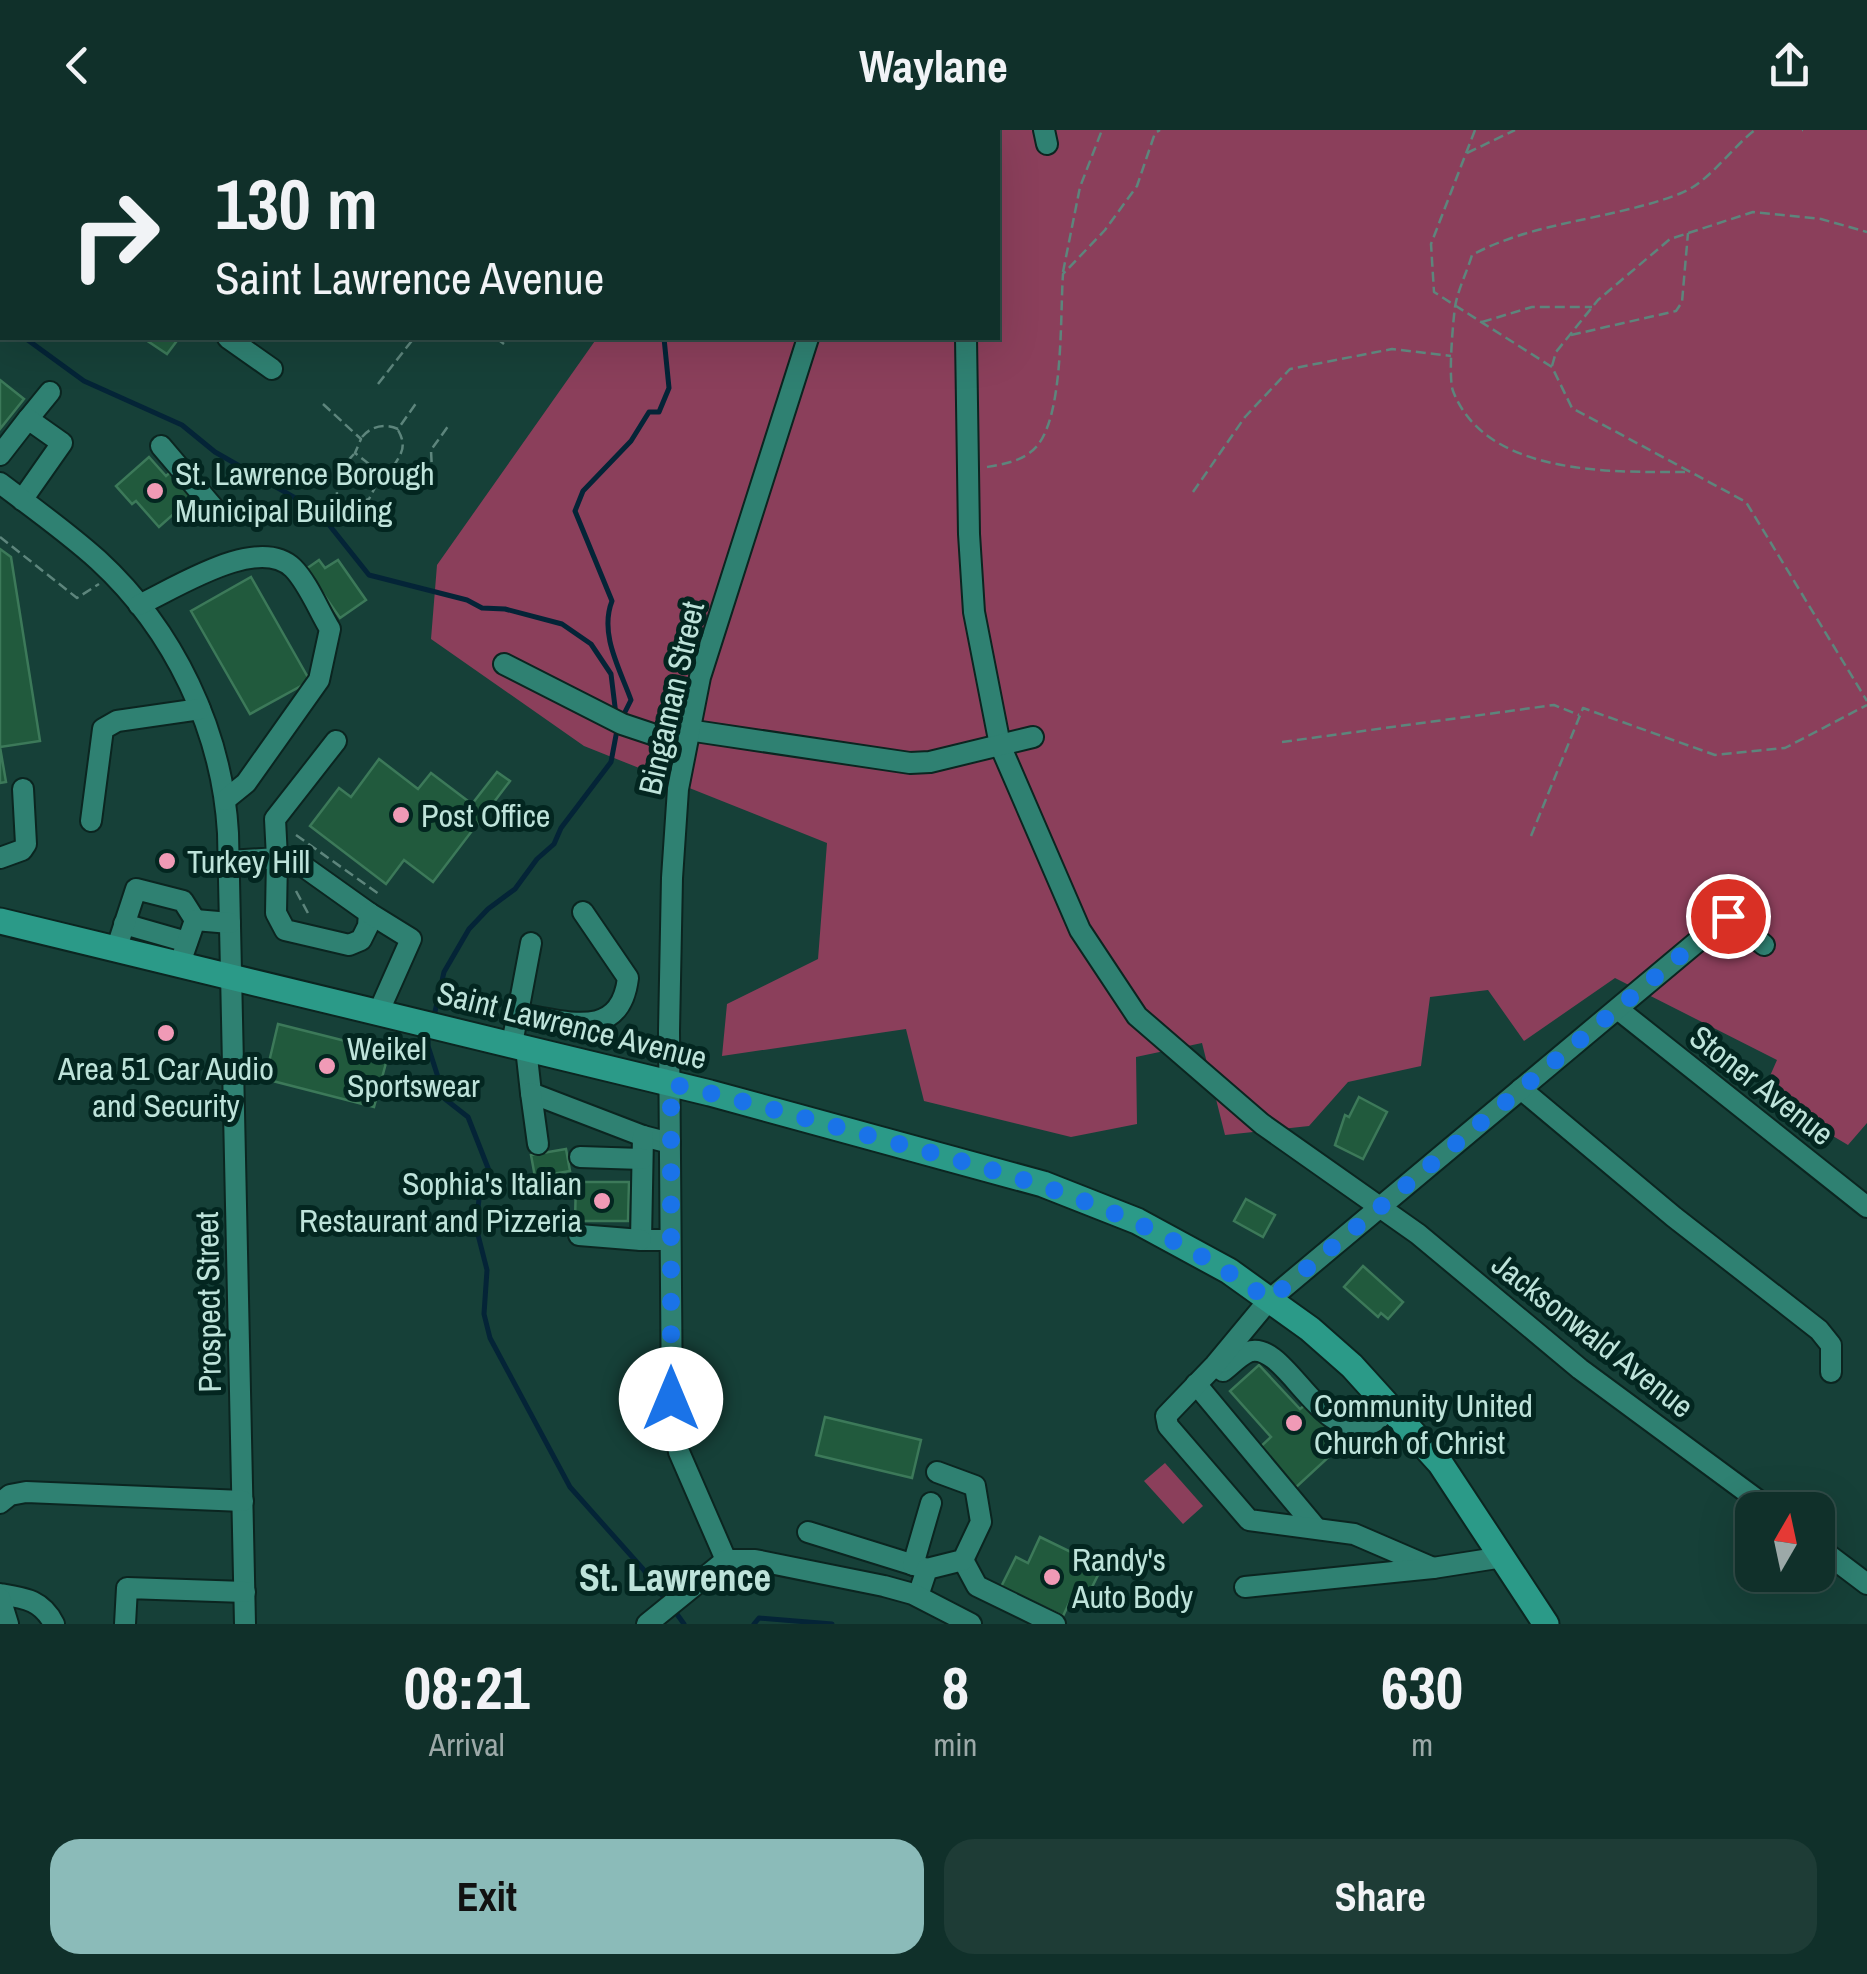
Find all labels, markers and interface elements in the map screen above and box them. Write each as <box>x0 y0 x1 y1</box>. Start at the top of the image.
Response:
text: Waylane <box>859 35 1008 96</box>
icon: back <box>50 38 105 93</box>
icon: share <box>1762 38 1817 93</box>
text: 130 m <box>215 157 378 251</box>
icon: right <box>50 170 180 300</box>
text: Saint Lawrence Avenue <box>215 247 604 308</box>
place label: St. Lawrence Borough Municipal Building <box>175 452 435 532</box>
marker: St. Lawrence Borough Municipal Building <box>144 480 166 502</box>
street label: Bingaman Street <box>628 597 714 799</box>
place label: Post Office <box>421 794 550 837</box>
marker: Post Office <box>390 804 412 826</box>
place label: Turkey Hill <box>187 840 310 883</box>
marker: Turkey Hill <box>156 850 178 872</box>
pin <box>1686 874 1771 959</box>
icon: arrive <box>1701 889 1756 944</box>
street label: Saint Lawrence Avenue <box>433 971 711 1079</box>
street label: Stoner Avenue <box>1681 1015 1843 1155</box>
marker: Area 51 Car Audio and Security <box>155 1022 177 1044</box>
place label: Weikel Sportswear <box>347 1027 480 1107</box>
place label: Area 51 Car Audio and Security <box>57 1047 274 1127</box>
marker: Weikel Sportswear <box>316 1055 338 1077</box>
place label: Sophia's Italian Restaurant and Pizzeria <box>299 1162 582 1242</box>
marker: Sophia's Italian Restaurant and Pizzeria <box>591 1190 613 1212</box>
street label: Prospect Street <box>185 1211 231 1393</box>
street label: Jacksonwald Avenue <box>1483 1243 1703 1427</box>
position arrow <box>619 1347 723 1451</box>
place label: Community United Church of Christ <box>1314 1384 1533 1464</box>
marker: Community United Church of Christ <box>1283 1412 1305 1434</box>
north arrow <box>1735 1492 1835 1592</box>
map controls <box>1735 1492 1835 1592</box>
place label: Randy's Auto Body <box>1071 1538 1193 1618</box>
district label: St. Lawrence <box>579 1552 771 1603</box>
marker: Randy's Auto Body <box>1041 1566 1063 1588</box>
text: 08:21 <box>404 1647 530 1728</box>
text: 8 <box>942 1647 969 1728</box>
text: 630 <box>1381 1647 1463 1728</box>
text: Arrival <box>429 1723 505 1766</box>
text: min <box>933 1723 977 1766</box>
text: m <box>1411 1723 1433 1766</box>
button: Exit <box>50 1839 924 1954</box>
button: Share <box>944 1839 1817 1954</box>

